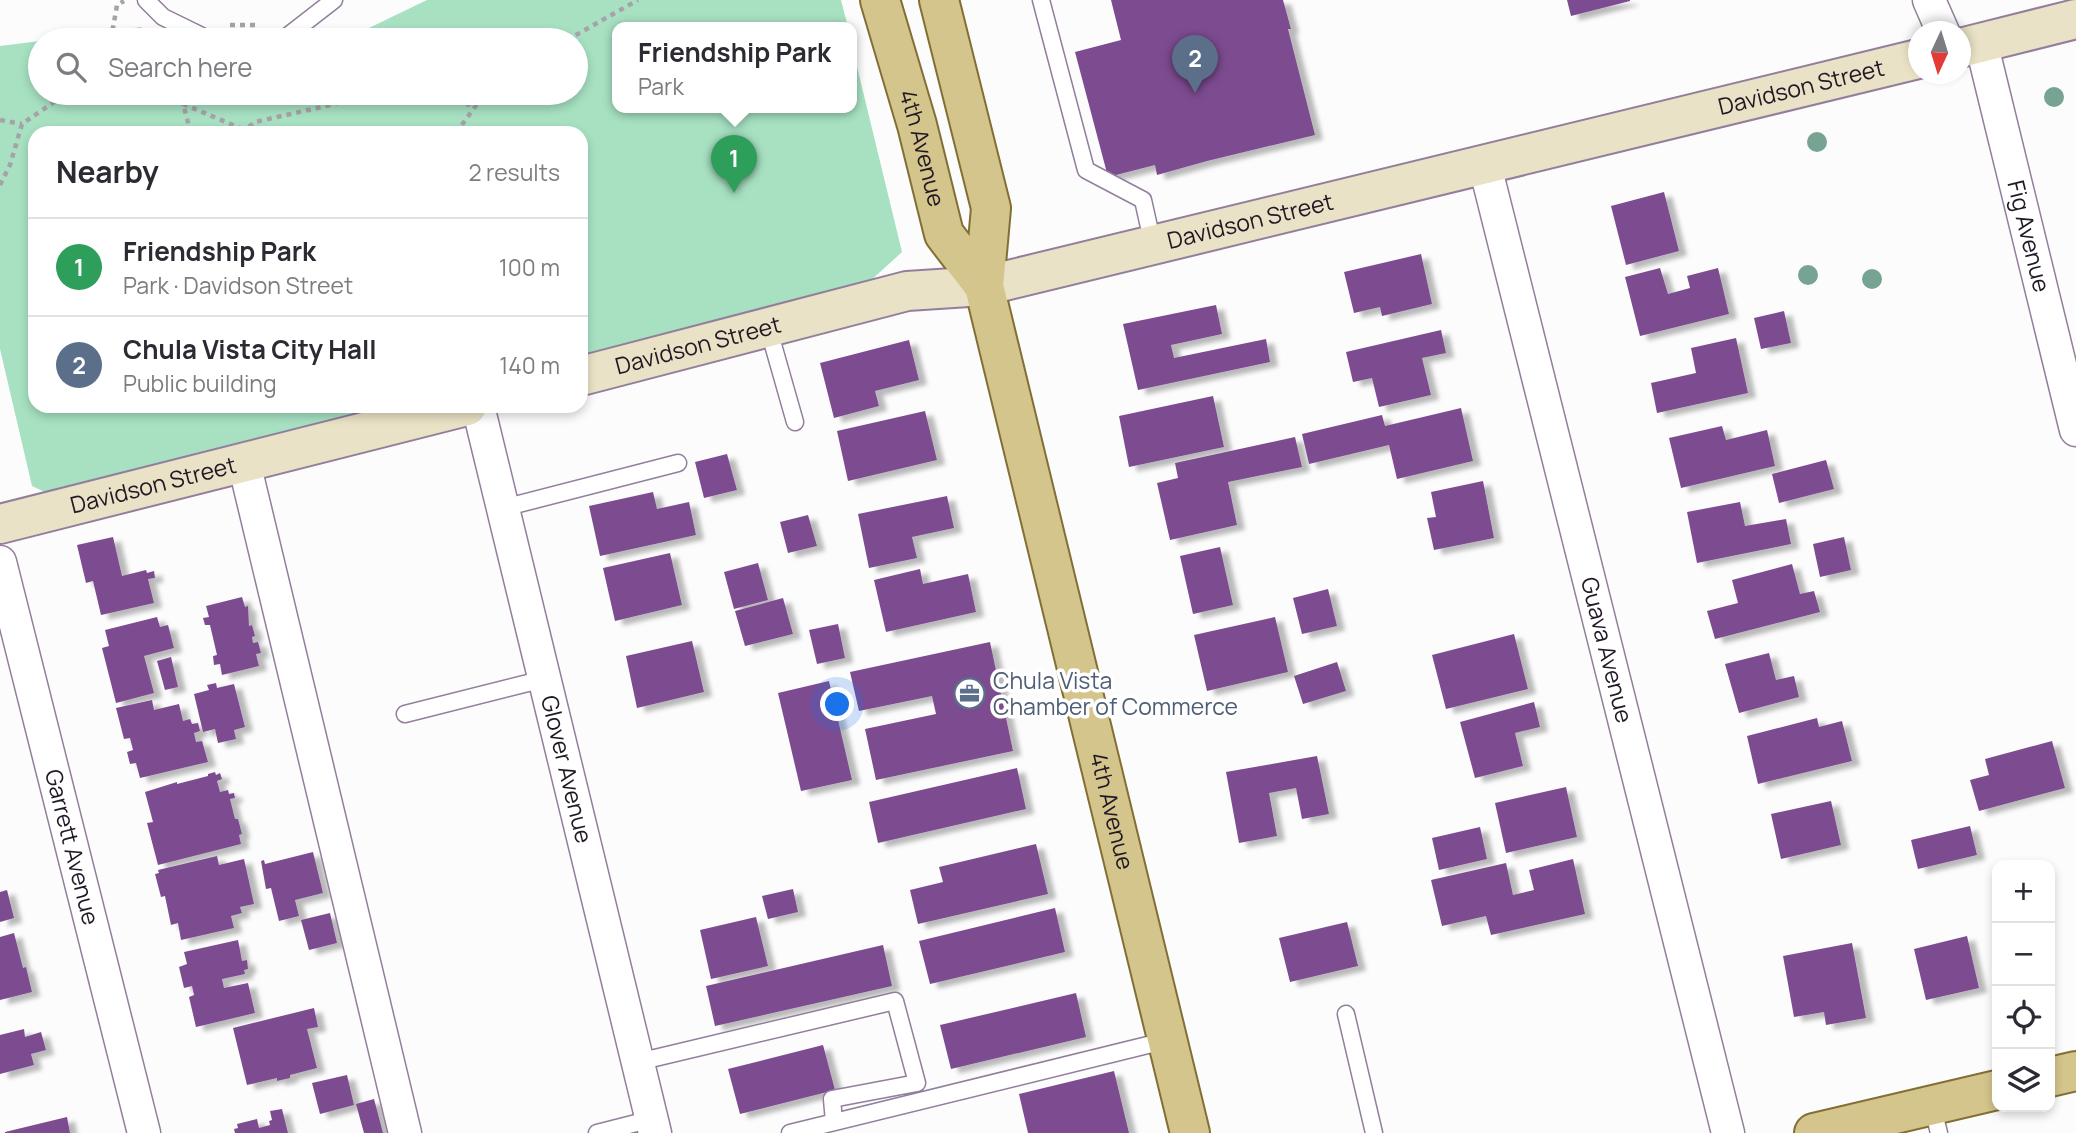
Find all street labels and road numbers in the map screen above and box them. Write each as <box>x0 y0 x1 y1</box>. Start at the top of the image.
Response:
street label: Davidson Street <box>1715 51 1887 122</box>
street label: 4th Avenue <box>892 85 954 210</box>
street label: Fig Avenue <box>2000 177 2059 295</box>
street label: Davidson Street <box>1164 185 1336 256</box>
street label: Davidson Street <box>612 308 784 381</box>
street label: Davidson Street <box>67 448 239 521</box>
street label: Guava Avenue <box>1574 573 1641 726</box>
street label: Glover Avenue <box>534 692 601 846</box>
street label: 4th Avenue <box>1083 749 1142 873</box>
street label: Garrett Avenue <box>38 766 108 928</box>

